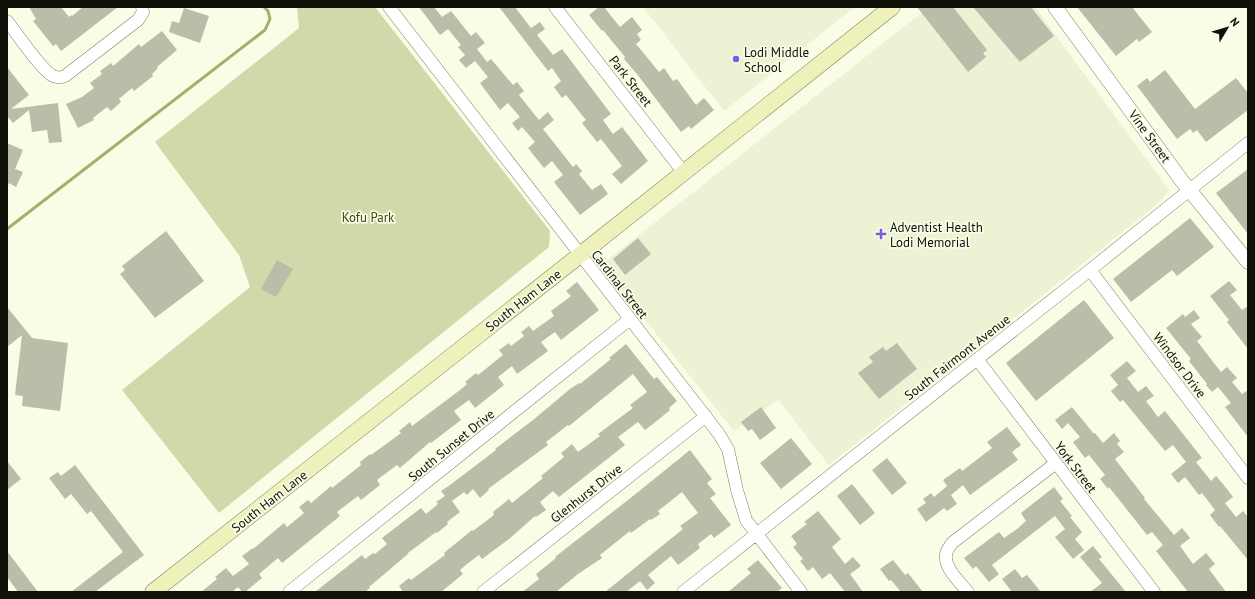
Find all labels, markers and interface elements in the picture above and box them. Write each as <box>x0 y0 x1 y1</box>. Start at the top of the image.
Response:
north arrow <box>1207 8 1247 48</box>
text: N <box>1227 15 1243 29</box>
place label: Lodi Middle School <box>744 44 809 76</box>
street label: Park Street <box>605 52 656 111</box>
marker: Lodi Middle School <box>731 54 741 64</box>
street label: Vine Street <box>1124 106 1175 167</box>
park label: Kofu Park <box>342 209 395 226</box>
place label: Adventist Health Lodi Memorial <box>890 219 983 251</box>
marker: Adventist Health Lodi Memorial <box>875 228 887 240</box>
street label: Cardinal Street <box>587 247 652 323</box>
street label: South Ham Lane <box>482 265 565 335</box>
street label: South Fairmont Avenue <box>901 311 1014 404</box>
street label: Windsor Drive <box>1149 329 1210 401</box>
street label: South Sunset Drive <box>405 405 498 485</box>
street label: York Street <box>1051 438 1101 497</box>
street label: Glenhurst Drive <box>547 460 626 527</box>
street label: South Ham Lane <box>228 466 311 536</box>

